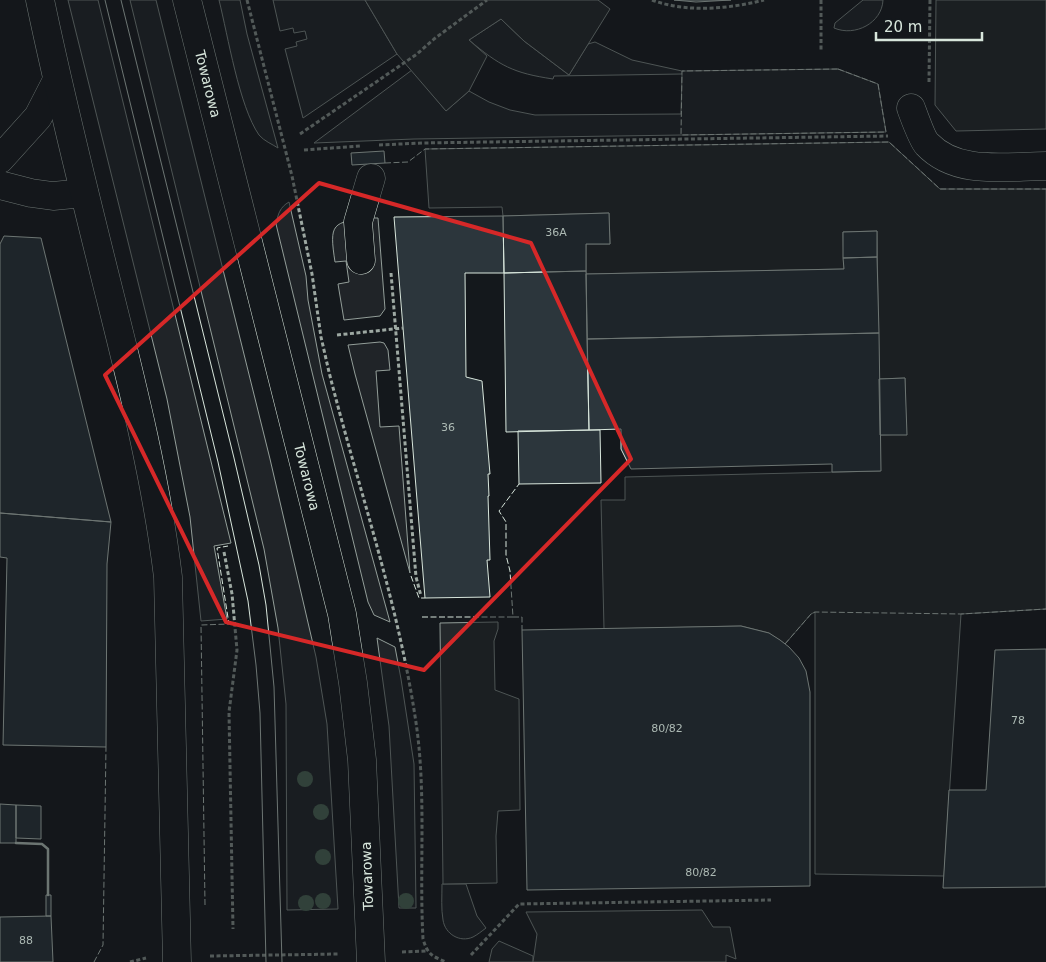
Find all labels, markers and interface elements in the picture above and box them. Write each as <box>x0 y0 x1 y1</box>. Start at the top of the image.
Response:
scale bar <box>876 10 982 42</box>
text: 20 m <box>884 18 922 36</box>
street label: Towarowa <box>192 48 224 119</box>
house number: 36A <box>545 226 567 239</box>
house number: 36 <box>441 421 455 434</box>
street label: Towarowa <box>291 441 323 512</box>
house number: 78 <box>1011 714 1025 727</box>
house number: 80/82 <box>651 722 683 735</box>
street label: Towarowa <box>358 841 376 912</box>
house number: 80/82 <box>685 866 717 879</box>
house number: 88 <box>19 934 33 947</box>

